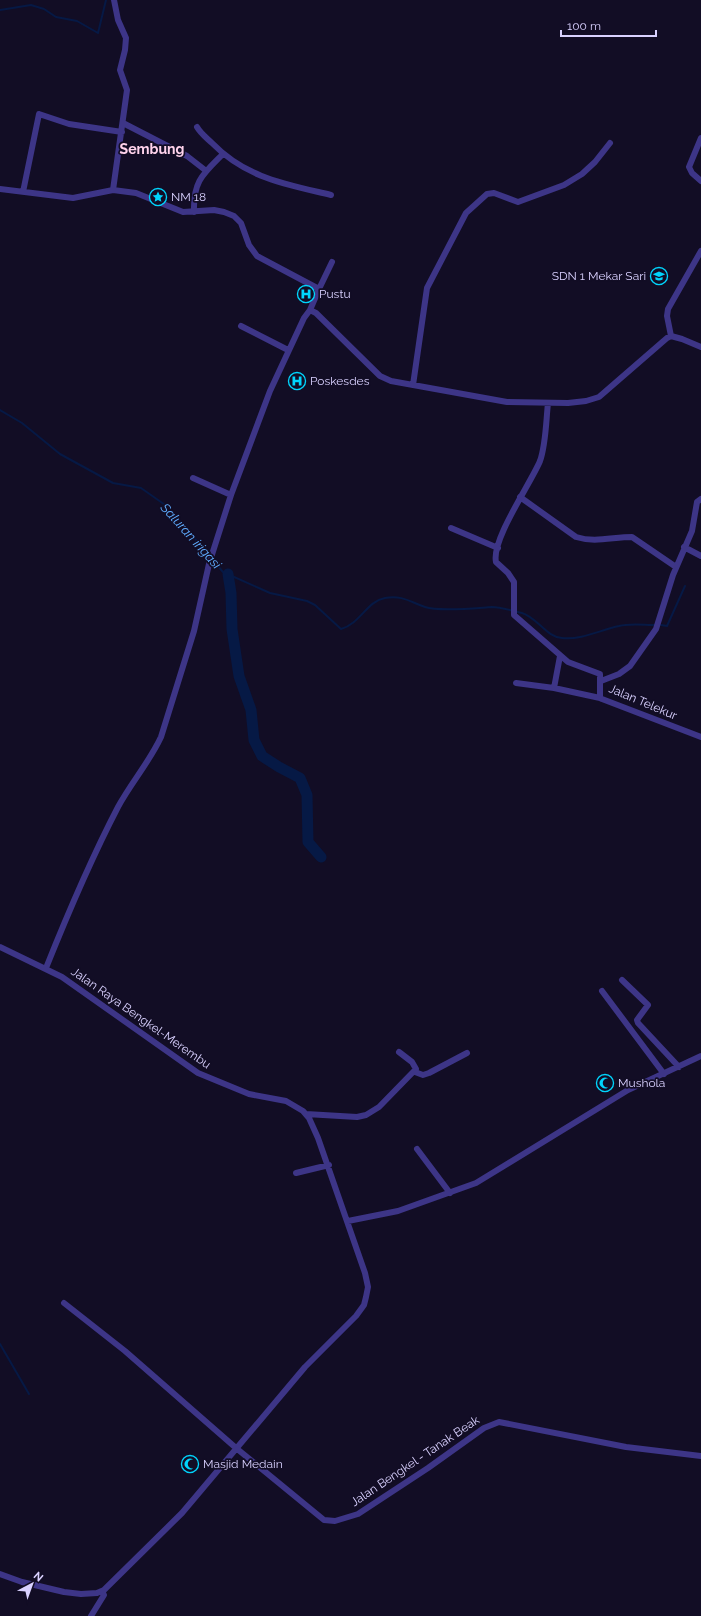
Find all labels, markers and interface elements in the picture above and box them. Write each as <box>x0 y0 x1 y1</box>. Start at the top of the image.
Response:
scale bar <box>561 12 656 38</box>
text: 100 m <box>567 19 601 33</box>
district label: Sembung <box>120 141 185 157</box>
place icon: NM 18 <box>148 187 168 207</box>
place label: NM 18 <box>171 190 206 204</box>
school or university icon: SDN 1 Mekar Sari <box>649 266 669 286</box>
place label: SDN 1 Mekar Sari <box>552 269 646 283</box>
hospital icon: Pustu <box>296 284 316 304</box>
place label: Pustu <box>319 287 351 301</box>
hospital icon: Poskesdes <box>287 371 307 391</box>
place label: Poskesdes <box>310 374 370 388</box>
water label: Saluran irigasi <box>157 499 225 573</box>
street label: Jalan Telekur <box>607 681 680 723</box>
street label: Jalan Raya Bengkel-Merembu <box>69 964 213 1072</box>
mosque icon: Mushola <box>595 1073 615 1093</box>
place label: Mushola <box>618 1076 665 1090</box>
street label: Jalan Bengkel - Tanak Beak <box>348 1412 482 1509</box>
mosque icon: Masjid Medain <box>180 1454 200 1474</box>
place label: Masjid Medain <box>203 1457 283 1471</box>
north arrow <box>12 1564 52 1604</box>
text: N <box>31 1569 46 1584</box>

